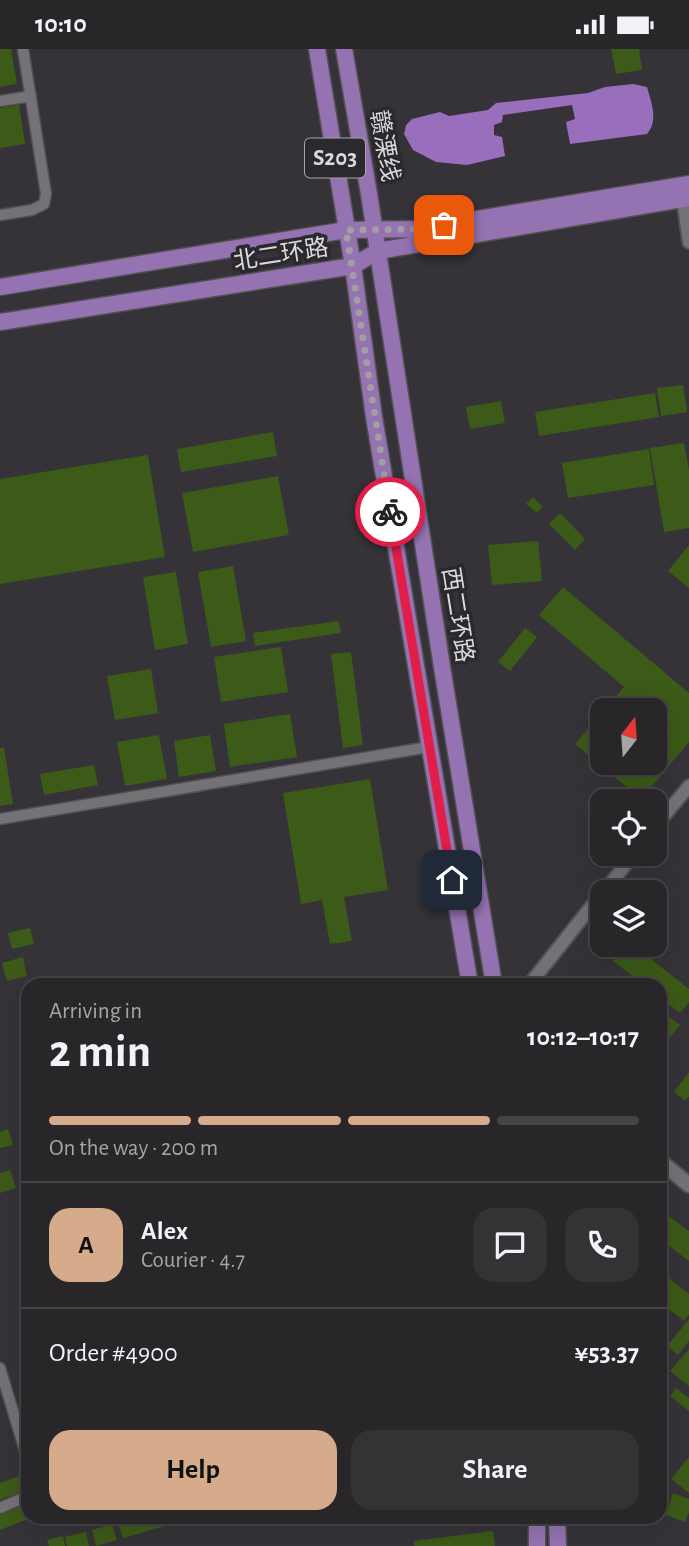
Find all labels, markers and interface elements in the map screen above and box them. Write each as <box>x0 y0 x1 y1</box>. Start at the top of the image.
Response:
text: 10:10 <box>35 11 87 37</box>
street label: 赣溧线 <box>366 108 404 184</box>
road number: S203 <box>305 139 365 177</box>
pin <box>414 195 474 255</box>
icon: bag <box>425 206 463 244</box>
street label: 北二环路 <box>231 234 330 274</box>
courier <box>355 477 425 547</box>
icon: bike <box>371 493 409 531</box>
street label: 西二环路 <box>438 565 478 664</box>
north arrow <box>590 698 667 775</box>
map controls <box>590 698 667 957</box>
button: locate <box>590 789 667 866</box>
pin <box>422 850 482 910</box>
icon: home <box>433 861 471 899</box>
button: layers <box>590 880 667 957</box>
text: Arriving in <box>49 1000 142 1023</box>
text: 10:12–10:17 <box>527 1024 639 1050</box>
text: 2 min <box>49 1029 151 1075</box>
text: On the way · 200 m <box>49 1137 218 1160</box>
button: chat <box>473 1208 547 1282</box>
button: phone <box>565 1208 639 1282</box>
text: Alex <box>141 1218 188 1244</box>
text: A <box>78 1232 94 1258</box>
text: Courier · 4.7 <box>141 1249 245 1272</box>
text: Order #4900 <box>49 1340 178 1366</box>
text: ¥53.37 <box>574 1340 639 1366</box>
button: Help <box>49 1430 337 1510</box>
button: Share <box>351 1430 639 1510</box>

